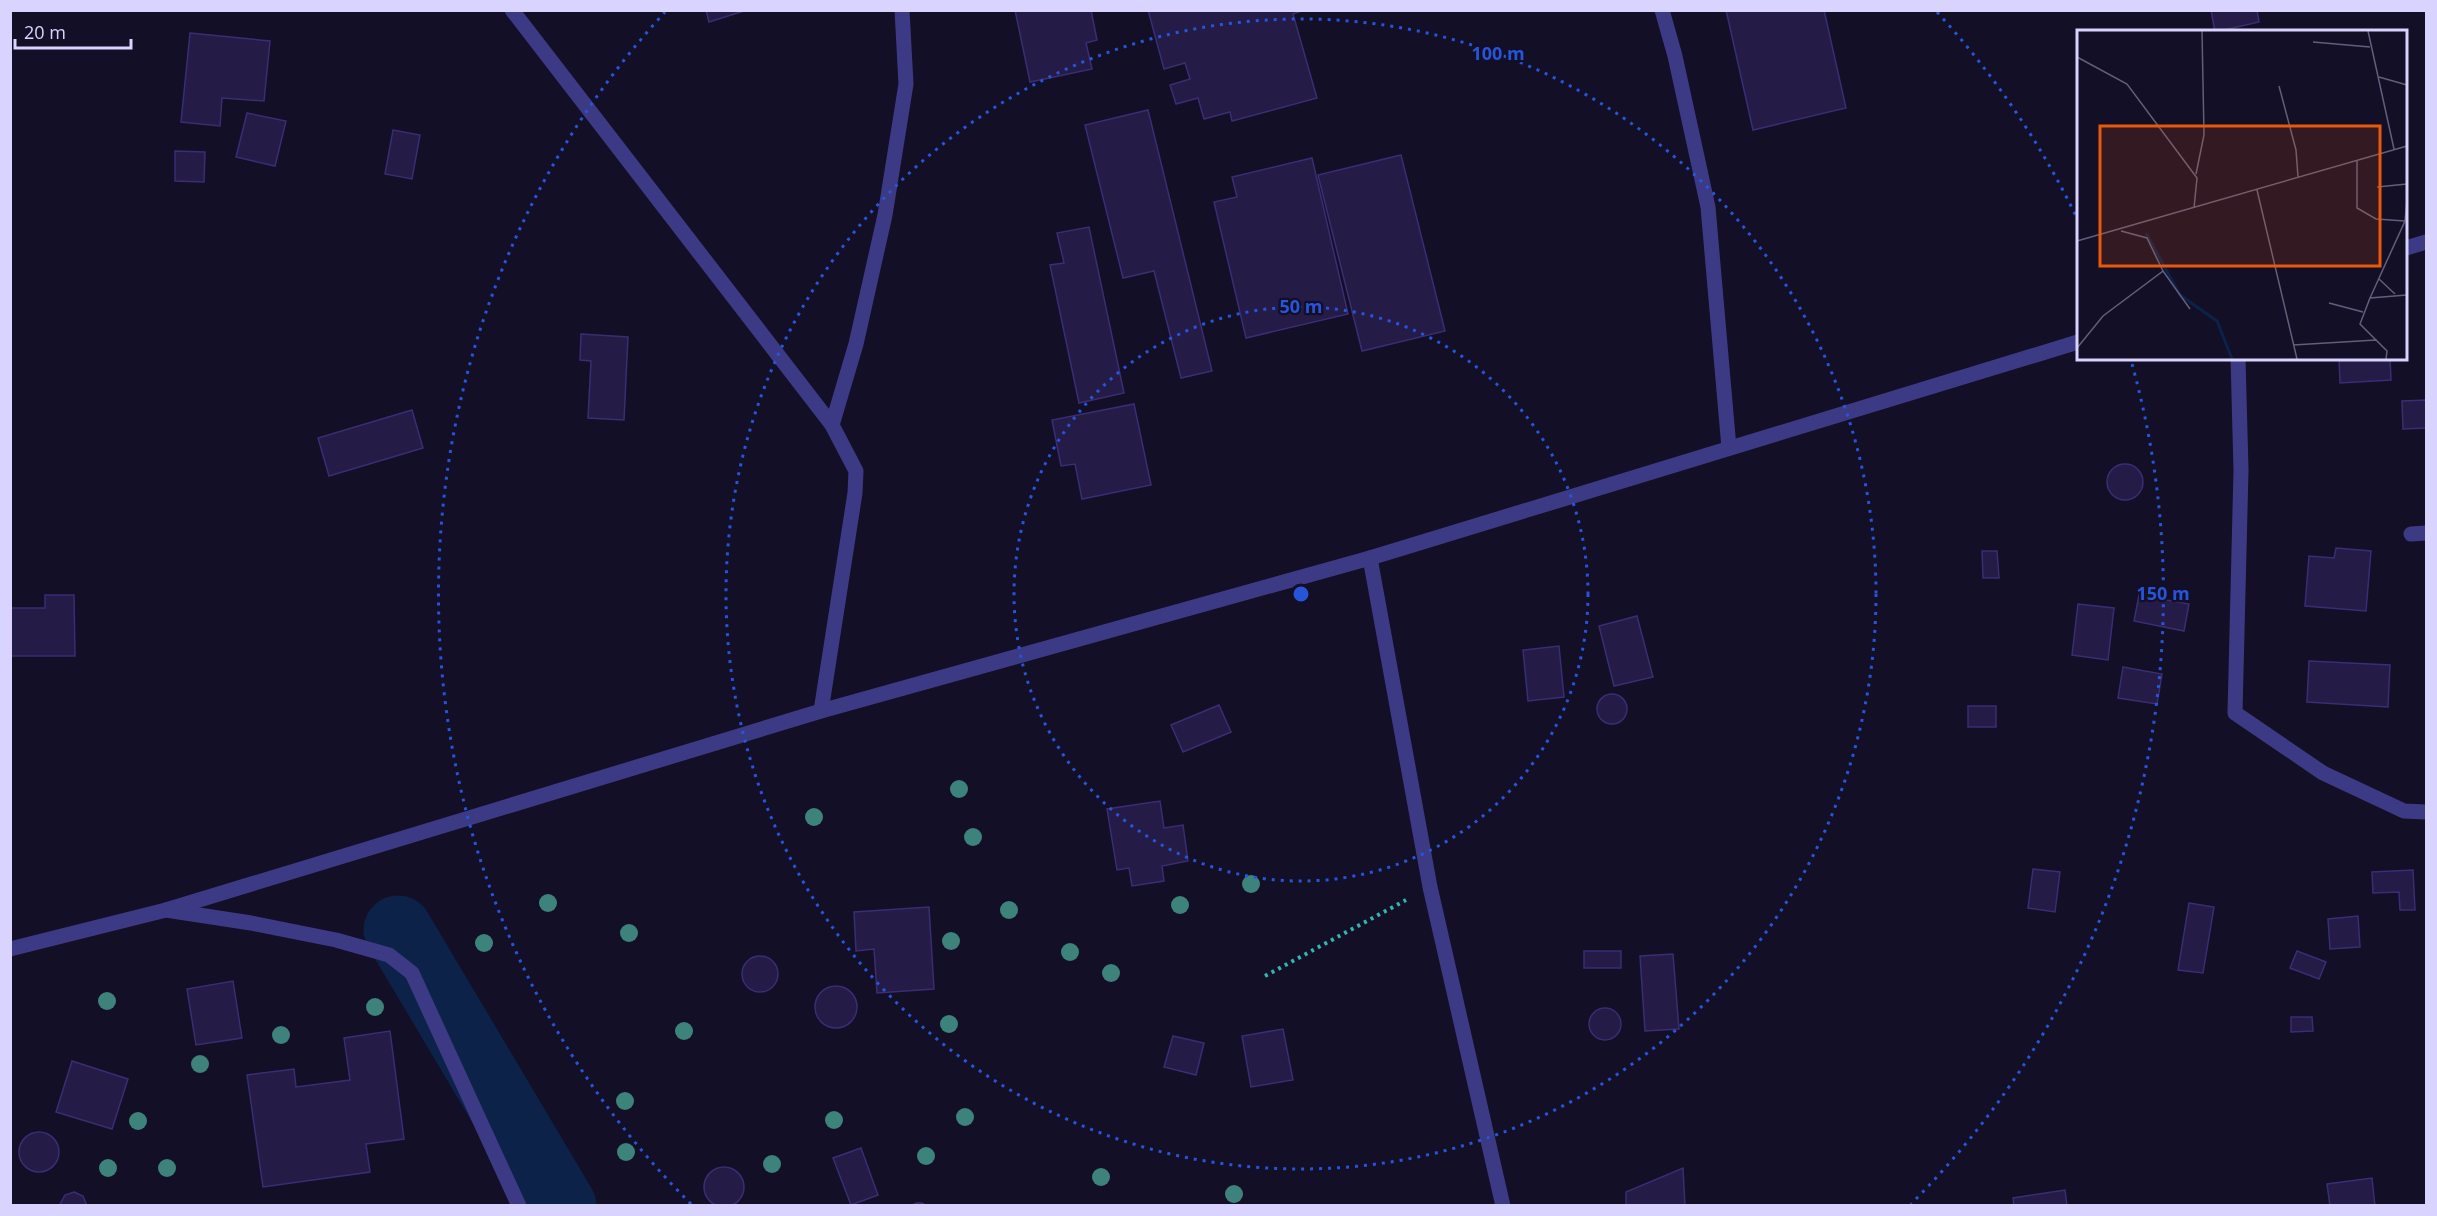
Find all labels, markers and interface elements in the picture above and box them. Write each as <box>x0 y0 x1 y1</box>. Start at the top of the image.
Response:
scale bar <box>15 12 130 50</box>
text: 20 m <box>24 20 66 44</box>
inset map <box>2077 30 2407 360</box>
text: 100 m <box>1471 41 1525 65</box>
text: 50 m <box>1280 294 1322 318</box>
text: 150 m <box>2136 581 2190 605</box>
centre of rings <box>1291 584 1311 604</box>

